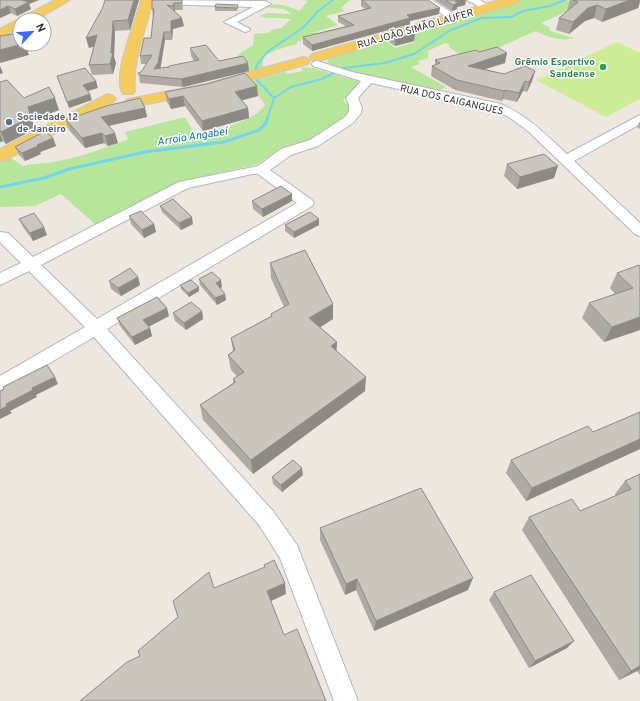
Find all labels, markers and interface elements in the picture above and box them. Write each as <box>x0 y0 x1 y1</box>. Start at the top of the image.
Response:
street label: RUA JOÃO SIMÃO LAUFER <box>356 7 475 52</box>
north arrow <box>12 12 52 52</box>
text: N <box>32 21 48 35</box>
place label: Grêmio Esportivo Sandense <box>514 56 595 81</box>
marker: Grêmio Esportivo Sandense <box>598 62 608 72</box>
street label: RUA DOS CAIGANGUES <box>399 82 505 119</box>
place label: Sociedade 12 de Janeiro <box>17 111 78 136</box>
marker: Sociedade 12 de Janeiro <box>4 117 14 127</box>
water label: Arroio Angabeí <box>156 124 231 149</box>

